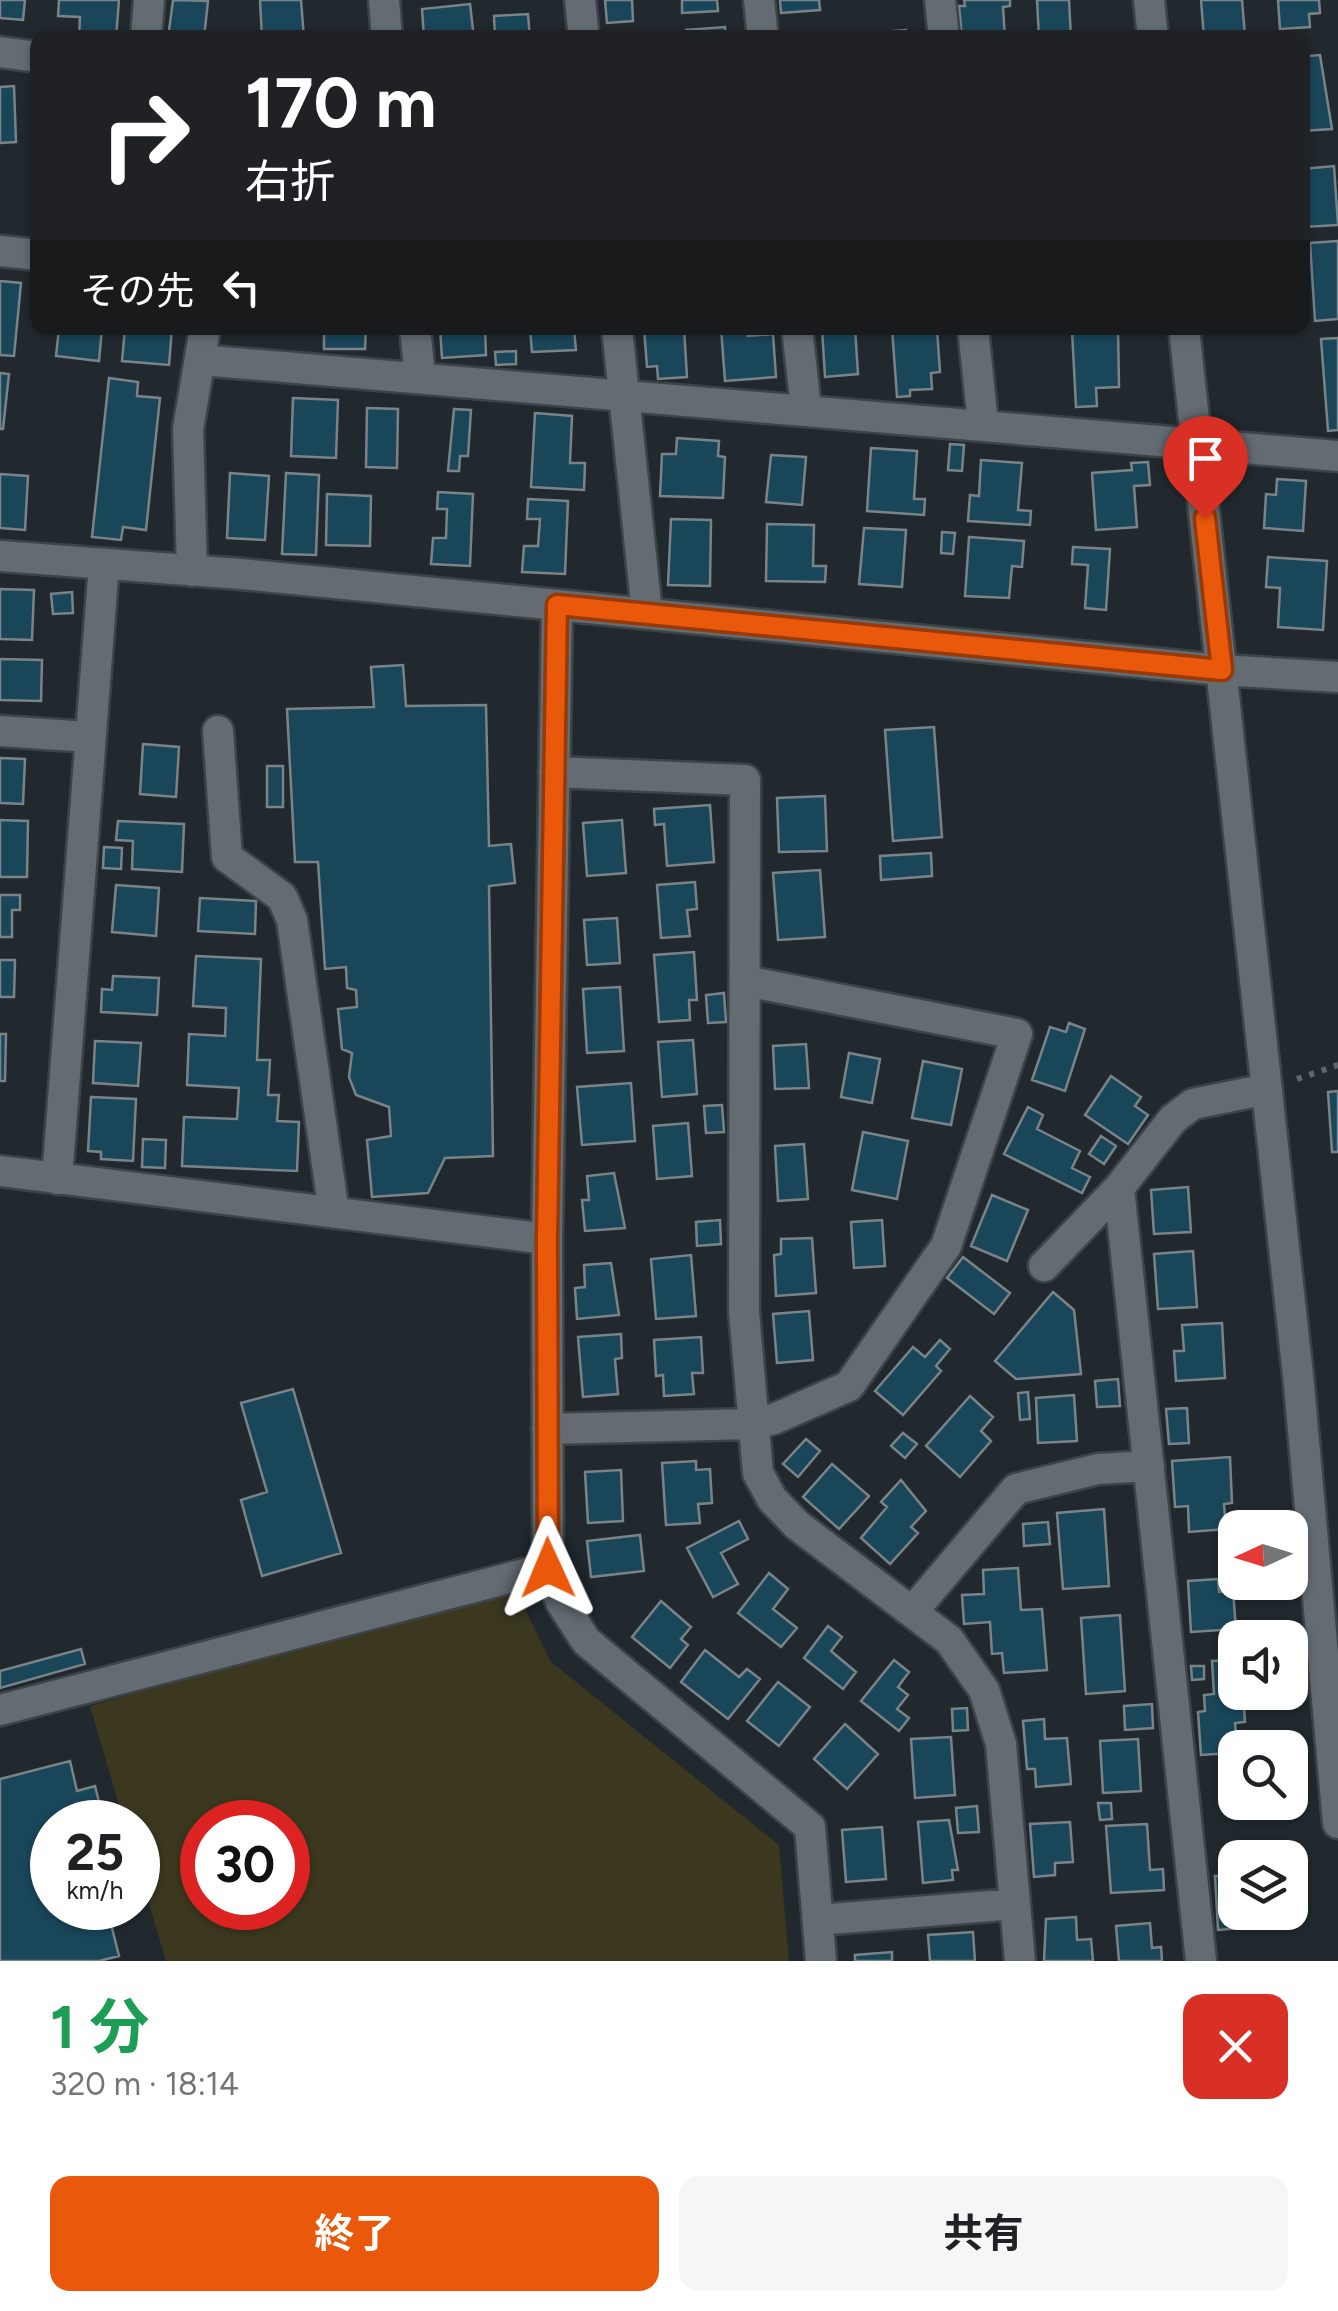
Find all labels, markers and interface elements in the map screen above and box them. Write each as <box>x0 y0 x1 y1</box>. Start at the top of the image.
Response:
text: 170 m <box>245 60 437 145</box>
icon: right <box>80 70 210 200</box>
text: 右折 <box>245 154 335 208</box>
icon: left <box>214 260 269 315</box>
text: その先 <box>80 268 194 314</box>
pin <box>1163 416 1248 519</box>
icon: arrive <box>1178 431 1233 486</box>
north arrow <box>1218 1510 1308 1600</box>
map controls <box>1218 1510 1308 1930</box>
position arrow <box>496 1516 600 1620</box>
button: sound <box>1218 1620 1308 1710</box>
button: search <box>1218 1730 1308 1820</box>
speed limit sign: 30 <box>180 1800 310 1930</box>
text: 25 <box>66 1822 124 1883</box>
button: layers <box>1218 1840 1308 1930</box>
text: km/h <box>66 1875 124 1905</box>
text: 1 分 <box>50 1991 150 2063</box>
button: close <box>1183 1994 1288 2099</box>
text: 320 m · 18:14 <box>50 2065 239 2103</box>
button: 終了 <box>50 2176 659 2291</box>
button: 共有 <box>679 2176 1288 2291</box>

